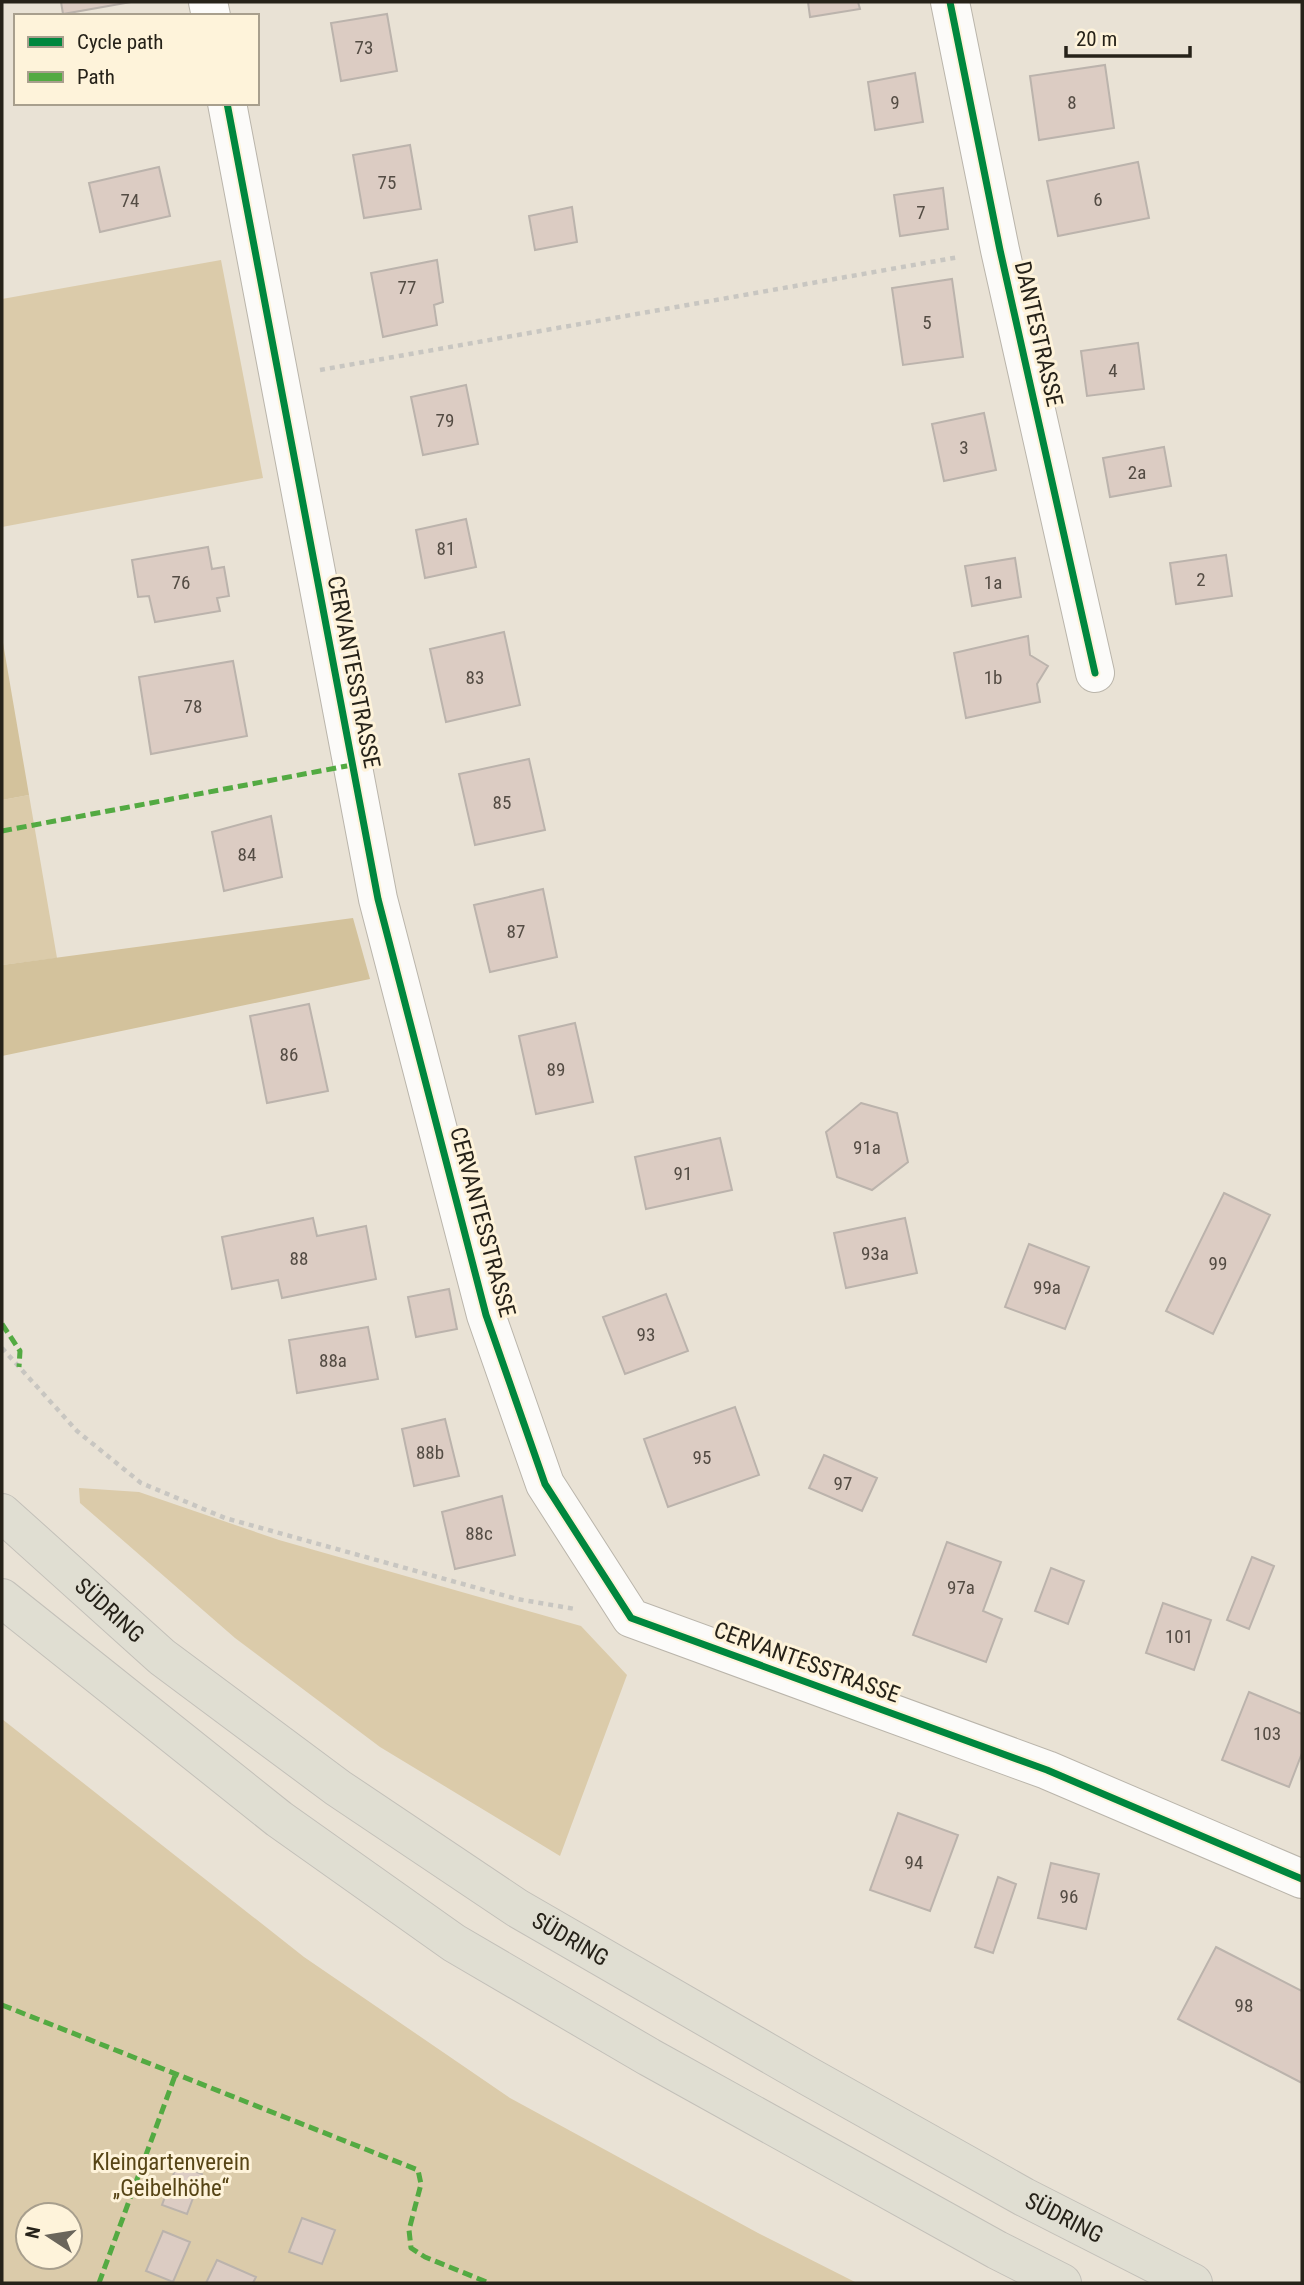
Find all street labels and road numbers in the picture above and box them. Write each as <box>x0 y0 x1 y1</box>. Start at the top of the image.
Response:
street label: DANTESTRASSE <box>1009 259 1068 409</box>
street label: CERVANTESSTRASSE <box>322 573 385 771</box>
street label: CERVANTESSTRASSE <box>444 1124 521 1320</box>
street label: SÜDRING <box>69 1572 150 1648</box>
street label: CERVANTESSTRASSE <box>710 1616 903 1709</box>
street label: SÜDRING <box>527 1907 613 1972</box>
street label: SÜDRING <box>1021 2187 1108 2249</box>

